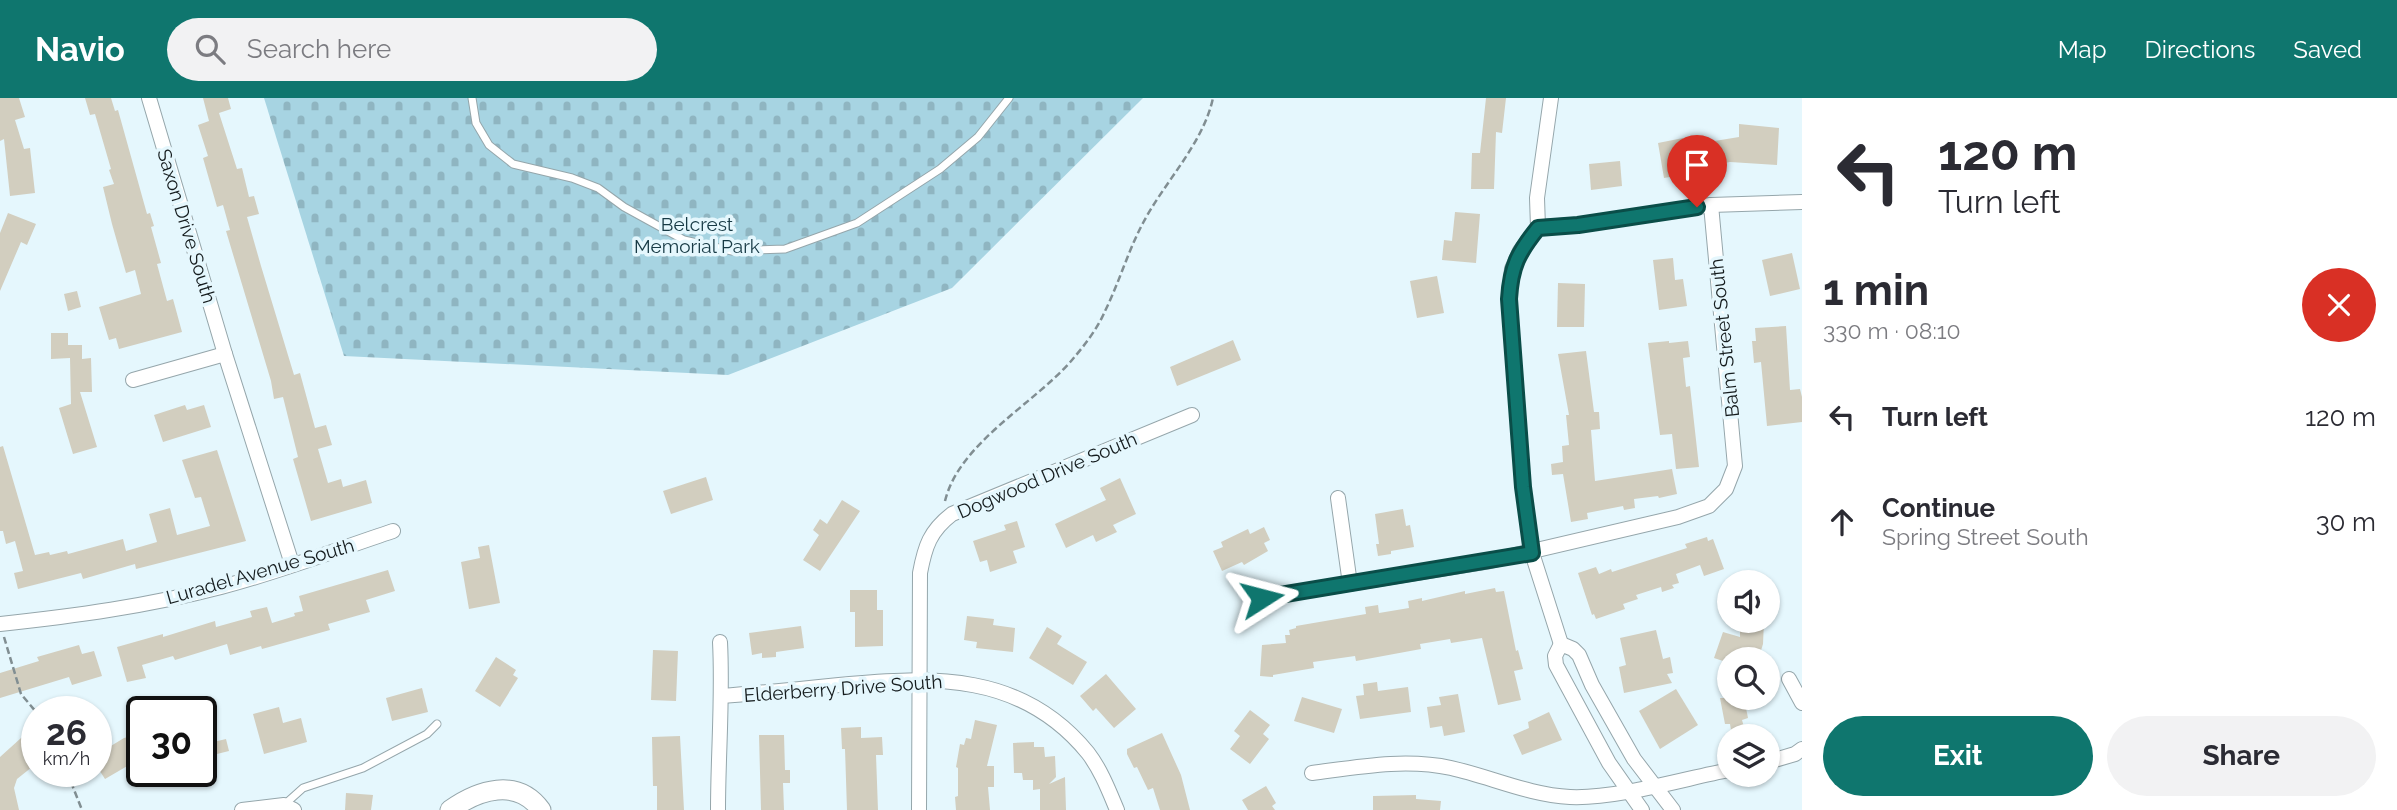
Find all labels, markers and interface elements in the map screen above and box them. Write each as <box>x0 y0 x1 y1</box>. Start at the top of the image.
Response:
search box <box>167 18 657 81</box>
text: Navio <box>35 30 125 69</box>
icon: search <box>191 30 229 68</box>
text: Search here <box>247 34 391 64</box>
text: Map <box>2058 35 2107 64</box>
text: Directions <box>2145 35 2255 64</box>
text: Saved <box>2293 35 2362 64</box>
text: 120 m <box>1938 124 2077 181</box>
icon: left <box>1823 126 1914 217</box>
pin <box>1667 135 1727 207</box>
street label: Saxon Drive South <box>153 146 221 306</box>
icon: arrive <box>1678 146 1716 184</box>
text: Turn left <box>1938 183 2060 220</box>
park label: Belcrest Memorial Park <box>634 213 760 257</box>
street label: Balm Street South <box>1705 257 1743 419</box>
text: 1 min <box>1823 266 1929 315</box>
button: close <box>2302 268 2376 342</box>
text: 330 m · 08:10 <box>1823 317 1961 344</box>
icon: left <box>1823 398 1861 436</box>
text: Turn left <box>1882 402 1988 432</box>
text: 120 m <box>2305 402 2376 432</box>
street label: Dogwood Drive South <box>954 427 1140 523</box>
text: Continue <box>1882 493 1995 523</box>
icon: ahead <box>1823 503 1861 541</box>
text: 30 m <box>2316 507 2376 537</box>
text: Spring Street South <box>1882 523 2089 550</box>
street label: Luradel Avenue South <box>164 534 356 608</box>
position arrow <box>1225 561 1299 635</box>
map controls <box>1717 570 1780 787</box>
button: sound <box>1717 570 1780 633</box>
button: search <box>1717 647 1780 710</box>
street label: Elderberry Drive South <box>743 670 943 706</box>
speed limit sign: 30 <box>126 696 217 787</box>
text: 26 <box>46 712 87 753</box>
button: Exit <box>1823 716 2093 796</box>
button: Share <box>2107 716 2376 796</box>
button: layers <box>1717 724 1780 787</box>
text: km/h <box>43 748 90 769</box>

